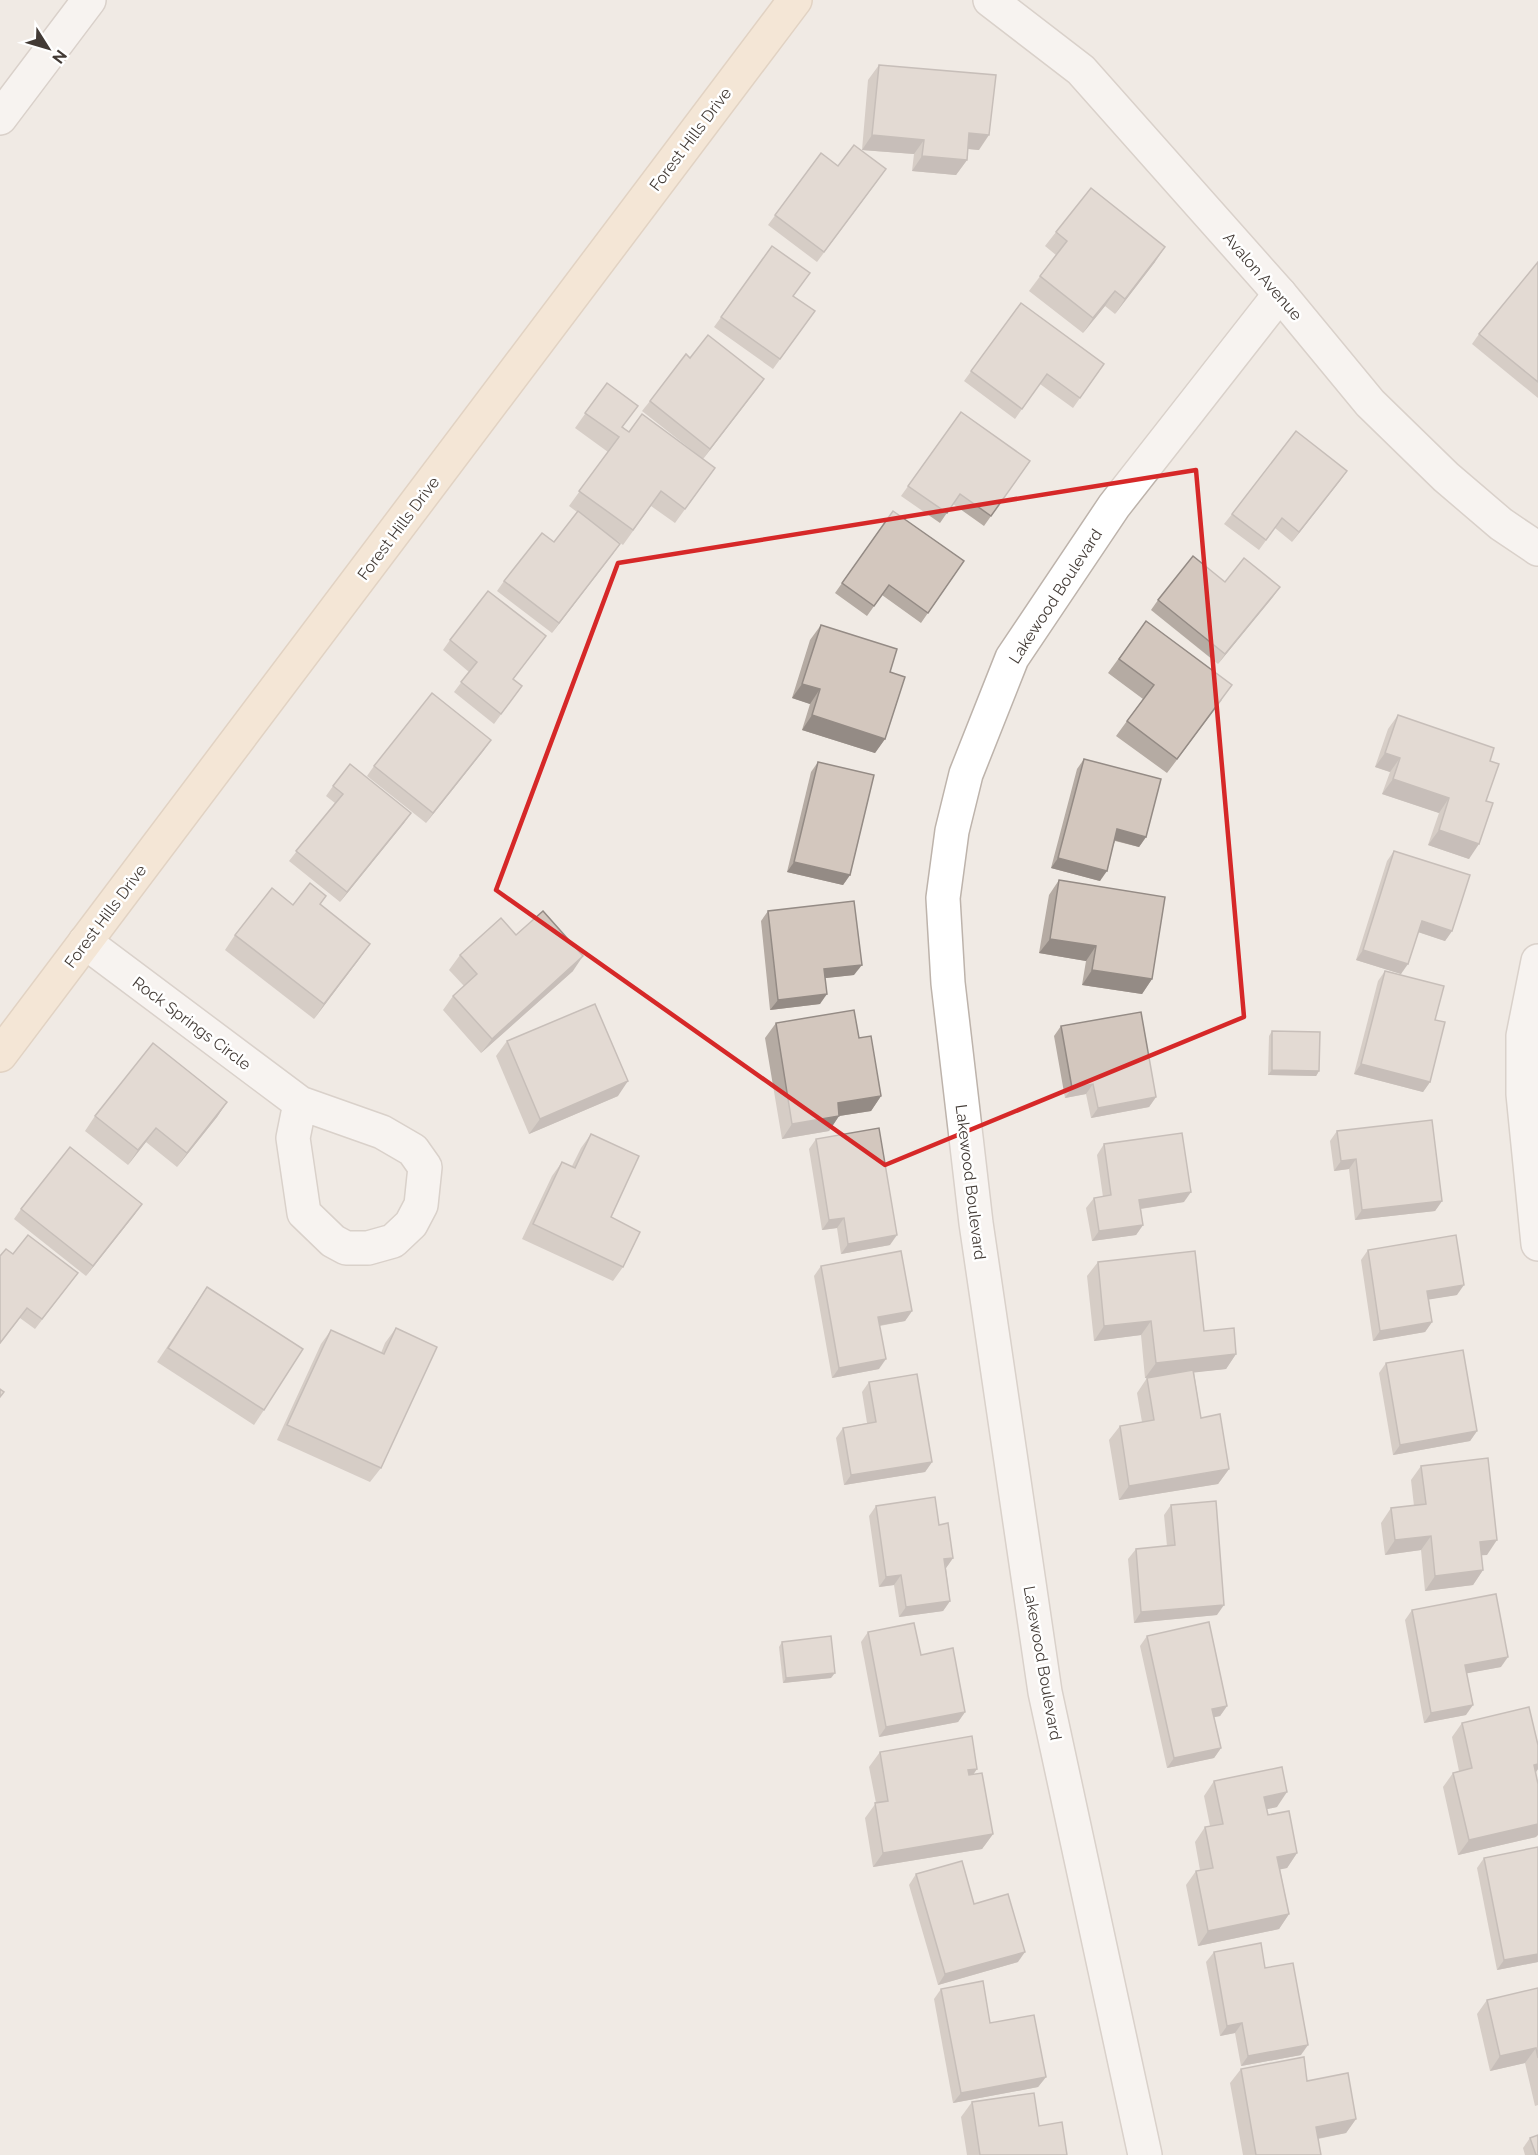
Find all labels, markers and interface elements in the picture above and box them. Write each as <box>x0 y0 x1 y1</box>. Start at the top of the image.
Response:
north arrow <box>18 18 78 78</box>
text: N <box>48 46 71 67</box>
street label: Forest Hills Drive <box>645 84 735 195</box>
street label: Avalon Avenue <box>1219 228 1306 324</box>
street label: Forest Hills Drive <box>353 473 443 584</box>
street label: Lakewood Boulevard <box>1005 525 1106 667</box>
street label: Forest Hills Drive <box>60 861 150 972</box>
street label: Rock Springs Circle <box>129 973 255 1074</box>
street label: Lakewood Boulevard <box>952 1103 989 1261</box>
street label: Lakewood Boulevard <box>1020 1584 1065 1742</box>

